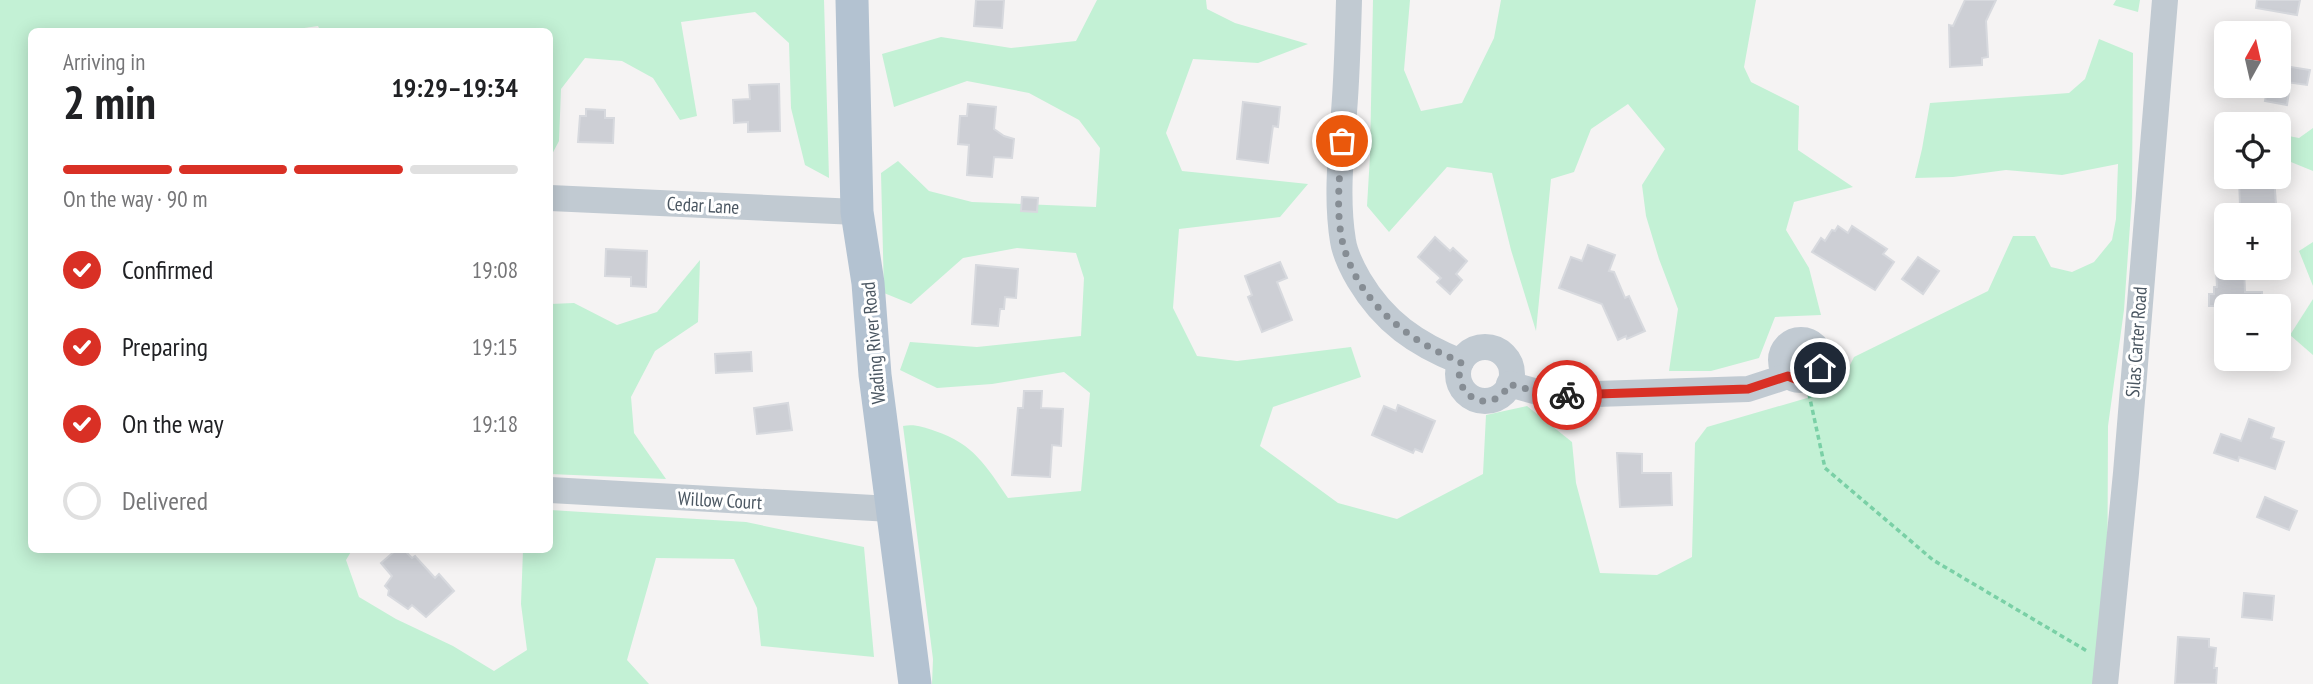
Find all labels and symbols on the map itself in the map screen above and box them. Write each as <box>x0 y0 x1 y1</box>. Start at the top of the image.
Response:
north arrow <box>2214 21 2291 98</box>
pin <box>1312 111 1372 171</box>
street label: Cedar Lane <box>666 191 740 219</box>
street label: Wading River Road <box>856 281 890 405</box>
street label: Silas Carter Road <box>2120 286 2152 398</box>
pin <box>1790 338 1850 398</box>
courier <box>1532 360 1602 430</box>
street label: Willow Court <box>677 486 763 514</box>

